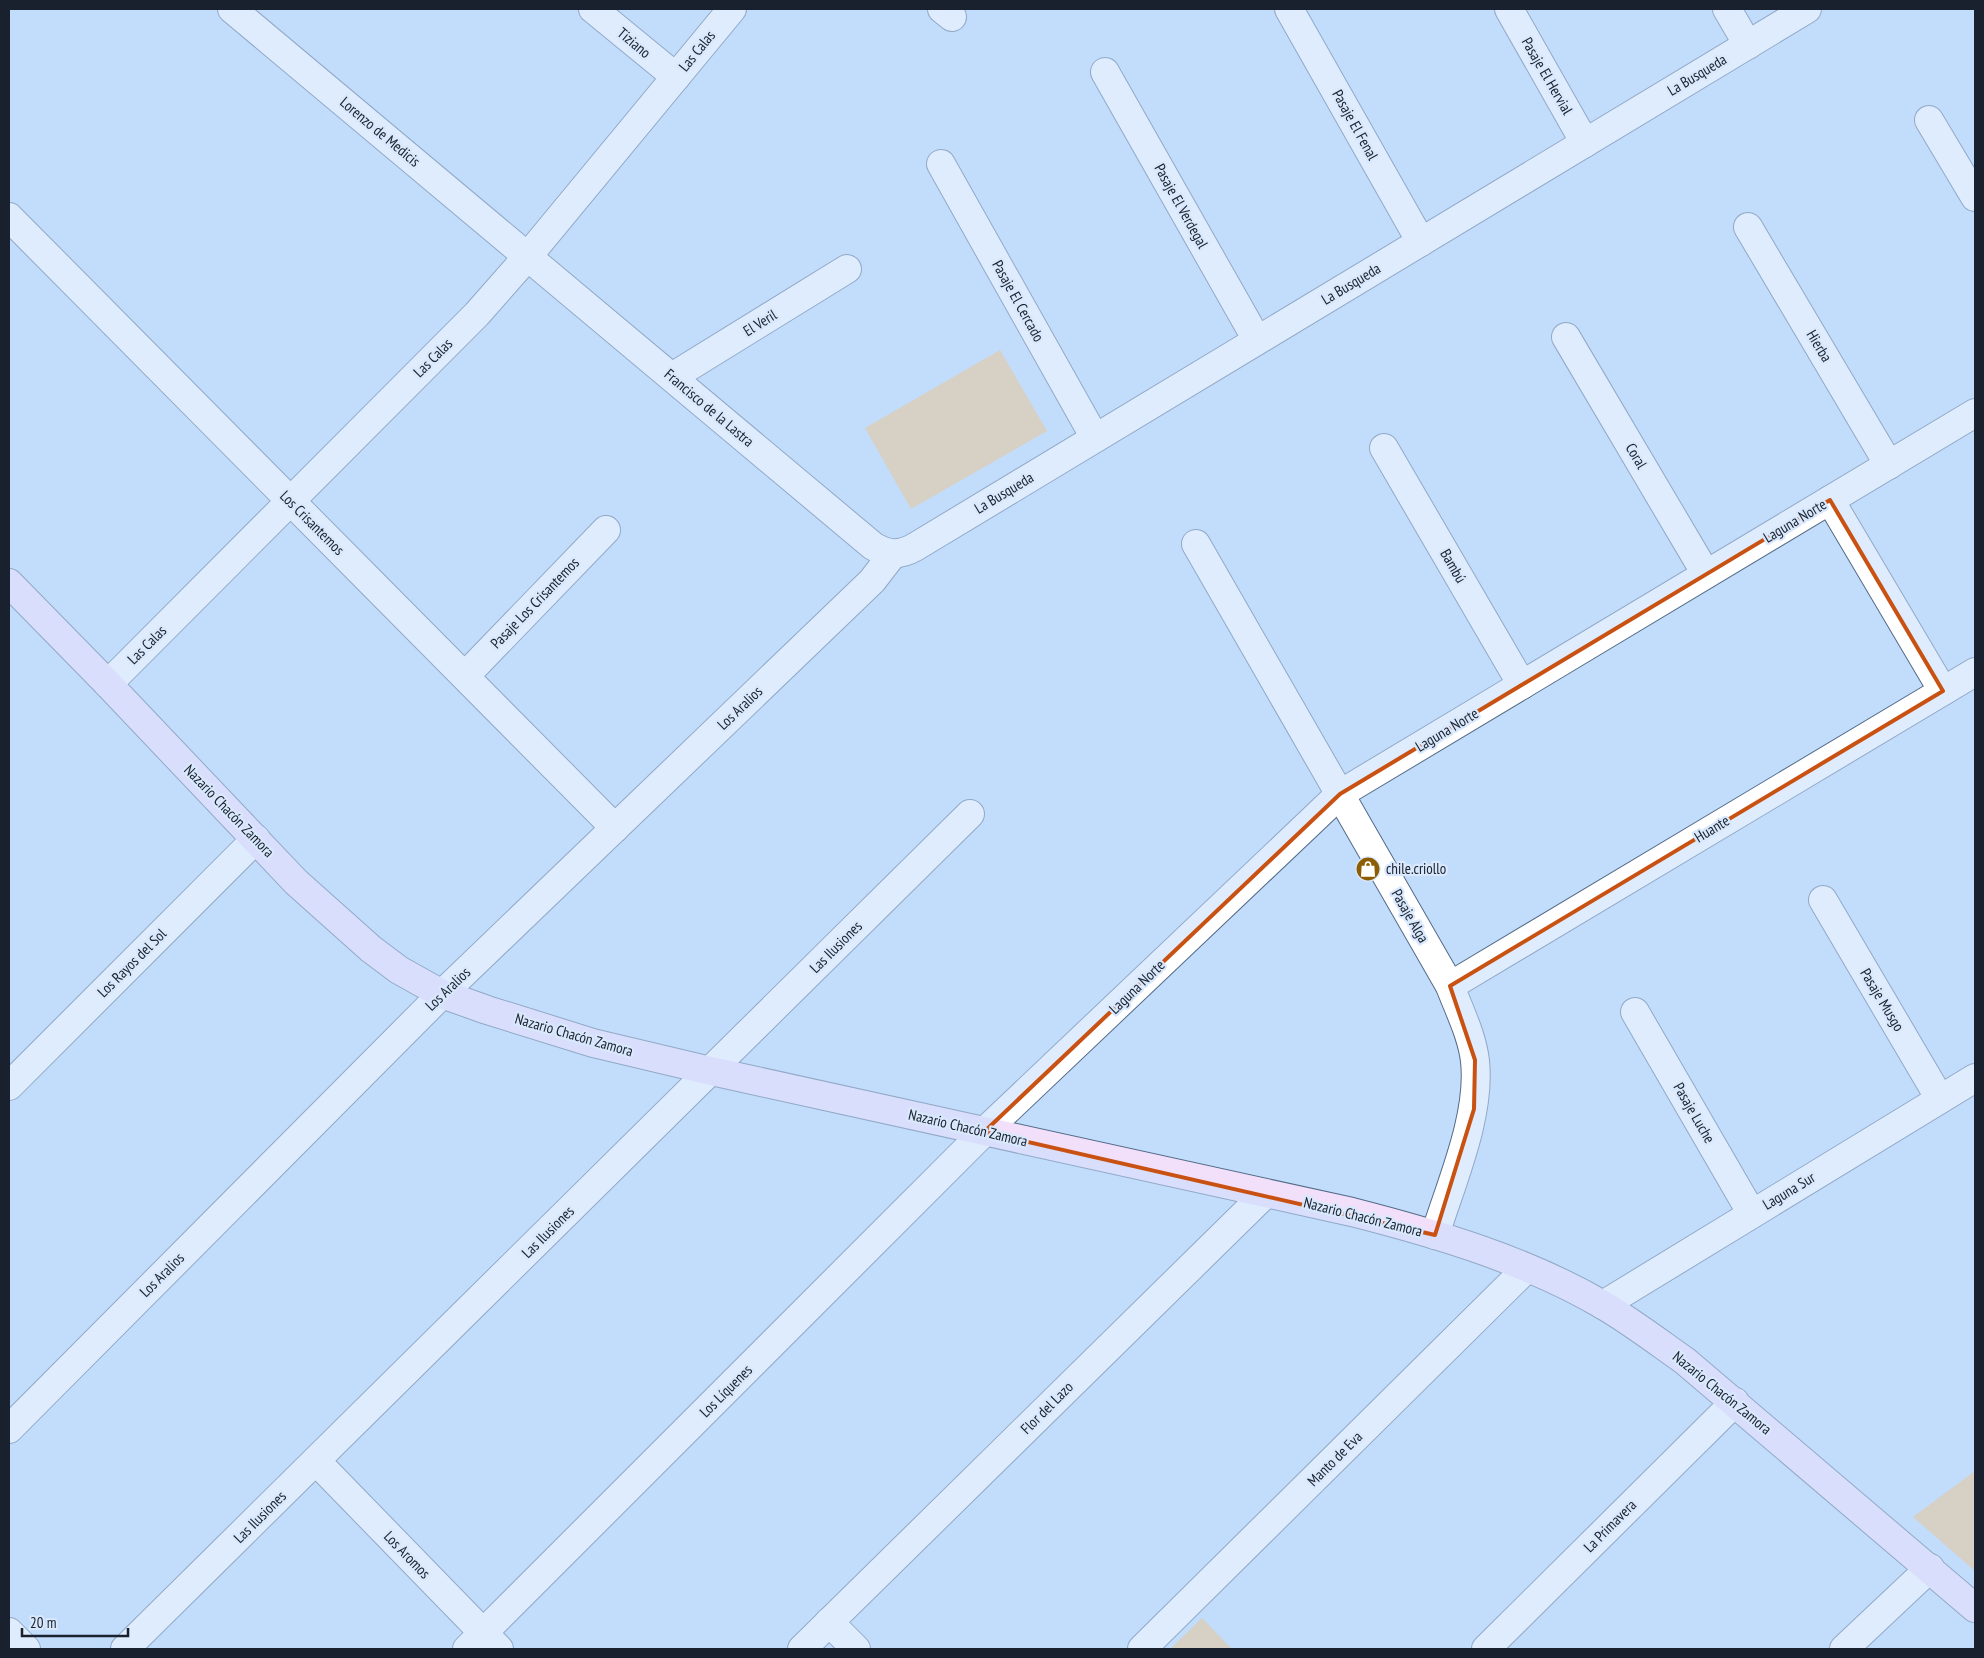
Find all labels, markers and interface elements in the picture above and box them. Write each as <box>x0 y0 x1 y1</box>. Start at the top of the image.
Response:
street label: Tiziano <box>614 23 655 62</box>
street label: Las Calas <box>674 26 719 75</box>
street label: Pasaje El Hervial <box>1518 34 1577 118</box>
street label: La Busqueda <box>1664 50 1730 100</box>
street label: Pasaje El Fenal <box>1328 86 1383 164</box>
street label: Lorenzo de Medicis <box>336 93 424 171</box>
street label: Pasaje El Verdegal <box>1150 160 1213 252</box>
street label: Pasaje El Cercado <box>988 257 1049 345</box>
street label: La Busqueda <box>1318 259 1384 309</box>
street label: El Veril <box>739 305 780 340</box>
street label: Hierba <box>1802 326 1836 365</box>
street label: Las Calas <box>409 334 456 381</box>
street label: Francisco de la Lastra <box>661 365 758 451</box>
street label: Coral <box>1621 439 1652 472</box>
street label: La Busqueda <box>971 468 1037 518</box>
street label: Los Crisantemos <box>276 486 349 559</box>
street label: Laguna Norte <box>1760 494 1830 547</box>
street label: Bambú <box>1436 545 1471 586</box>
street label: Pasaje Los Crisantemos <box>486 553 583 652</box>
street label: Las Calas <box>123 621 170 668</box>
street label: Los Aralios <box>713 682 766 734</box>
street label: Laguna Norte <box>1412 703 1482 756</box>
street label: Nazario Chacón Zamora <box>180 760 278 861</box>
street label: Huante <box>1691 811 1733 846</box>
shop icon: chile.criollo <box>1355 856 1381 882</box>
place label: chile.criollo <box>1386 859 1446 878</box>
street label: Pasaje Alga <box>1388 886 1433 946</box>
street label: Las Ilusiones <box>805 916 866 977</box>
street label: Los Rayos del Sol <box>93 924 170 1001</box>
street label: Laguna Norte <box>1105 955 1168 1018</box>
street label: Los Aralios <box>421 963 474 1015</box>
street label: Pasaje Musgo <box>1856 965 1909 1035</box>
street label: Nazario Chacón Zamora <box>513 1009 635 1060</box>
street label: Pasaje Luche <box>1670 1079 1719 1146</box>
street label: Nazario Chacón Zamora <box>907 1105 1030 1150</box>
street label: Laguna Sur <box>1759 1167 1819 1214</box>
street label: Nazario Chacón Zamora <box>1302 1193 1424 1240</box>
street label: Las Ilusiones <box>517 1201 578 1262</box>
street label: Los Aralios <box>135 1248 188 1301</box>
street label: Nazario Chacón Zamora <box>1669 1347 1776 1438</box>
street label: Los Líquenes <box>695 1360 756 1421</box>
street label: Flor del Lazo <box>1016 1377 1077 1438</box>
street label: Manto de Eva <box>1303 1427 1366 1490</box>
street label: Las Ilusiones <box>229 1486 290 1547</box>
street label: La Primavera <box>1579 1495 1640 1556</box>
street label: Los Aromos <box>380 1527 435 1582</box>
scale bar <box>22 1606 129 1638</box>
text: 20 m <box>30 1613 56 1632</box>

